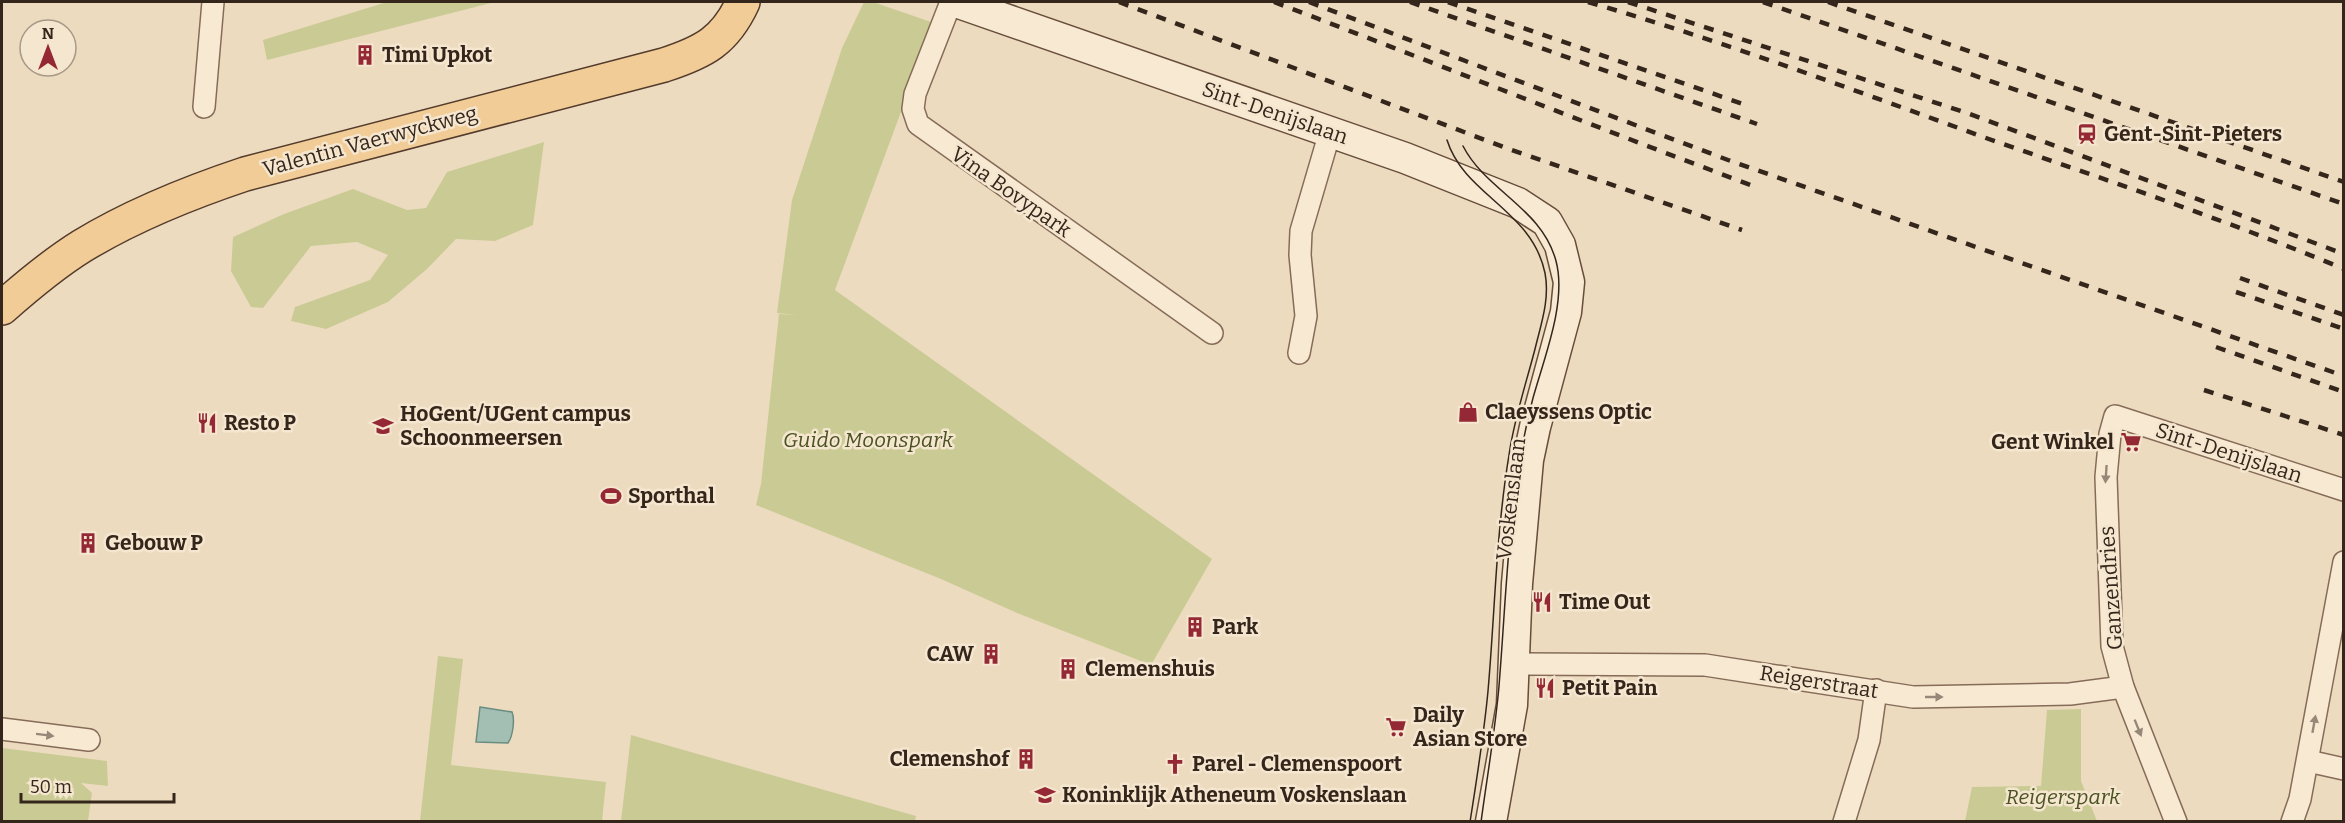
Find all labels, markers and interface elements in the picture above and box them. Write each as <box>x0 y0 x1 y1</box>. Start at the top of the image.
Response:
north arrow <box>18 18 78 78</box>
text: N <box>42 24 54 43</box>
place label: Timi Upkot <box>382 42 493 68</box>
building icon: Timi Upkot <box>353 43 377 67</box>
street label: Sint-Denijslaan <box>1199 76 1351 150</box>
street label: Valentin Vaerwyckweg <box>260 100 480 182</box>
place label: Gent-Sint-Pieters <box>2104 121 2282 147</box>
station icon: Gent-Sint-Pieters <box>2075 122 2099 146</box>
street label: Vina Bovypark <box>946 141 1076 243</box>
place label: Claeyssens Optic <box>1485 399 1652 425</box>
shop icon: Claeyssens Optic <box>1456 400 1480 424</box>
place label: HoGent/UGent campus Schoonmeersen <box>400 401 631 451</box>
place label: Resto P <box>224 410 296 436</box>
restaurant icon: Resto P <box>195 411 219 435</box>
school or university icon: HoGent/UGent campus Schoonmeersen <box>371 414 395 438</box>
street label: Sint-Denijslaan <box>2152 417 2306 489</box>
park label: Guido Moonspark <box>783 427 954 453</box>
place label: Gent Winkel <box>1991 429 2114 455</box>
supermarket icon: Gent Winkel <box>2119 430 2143 454</box>
street label: Voskenslaan <box>1491 436 1531 562</box>
one-way arrow <box>2102 465 2111 484</box>
place label: Sporthal <box>628 483 715 509</box>
sports icon: Sporthal <box>599 484 623 508</box>
street label: Ganzendries <box>2094 525 2128 651</box>
place label: Gebouw P <box>105 530 203 556</box>
building icon: Gebouw P <box>76 531 100 555</box>
place label: Time Out <box>1559 589 1651 615</box>
restaurant icon: Time Out <box>1530 590 1554 614</box>
place label: Park <box>1212 614 1259 640</box>
building icon: Park <box>1183 615 1207 639</box>
place label: CAW <box>926 641 975 667</box>
building icon: CAW <box>979 642 1003 666</box>
place label: Clemenshuis <box>1085 656 1215 682</box>
building icon: Clemenshuis <box>1056 657 1080 681</box>
street label: Reigerstraat <box>1758 660 1881 704</box>
place label: Petit Pain <box>1562 675 1658 701</box>
restaurant icon: Petit Pain <box>1533 676 1557 700</box>
one-way arrow <box>1924 692 1943 702</box>
place label: Daily Asian Store <box>1413 702 1527 752</box>
one-way arrow <box>2310 714 2319 733</box>
supermarket icon: Daily Asian Store <box>1384 715 1408 739</box>
one-way arrow <box>2134 719 2144 737</box>
one-way arrow <box>36 730 55 739</box>
place label: Clemenshof <box>889 746 1011 772</box>
building icon: Clemenshof <box>1014 747 1038 771</box>
place label: Parel - Clemenspoort <box>1192 751 1403 777</box>
church icon: Parel - Clemenspoort <box>1163 752 1187 776</box>
scale bar <box>21 766 174 804</box>
text: 50 m <box>30 776 72 798</box>
place label: Koninklijk Atheneum Voskenslaan <box>1062 782 1407 808</box>
school or university icon: Koninklijk Atheneum Voskenslaan <box>1033 783 1057 807</box>
park label: Reigerspark <box>2006 784 2121 810</box>

